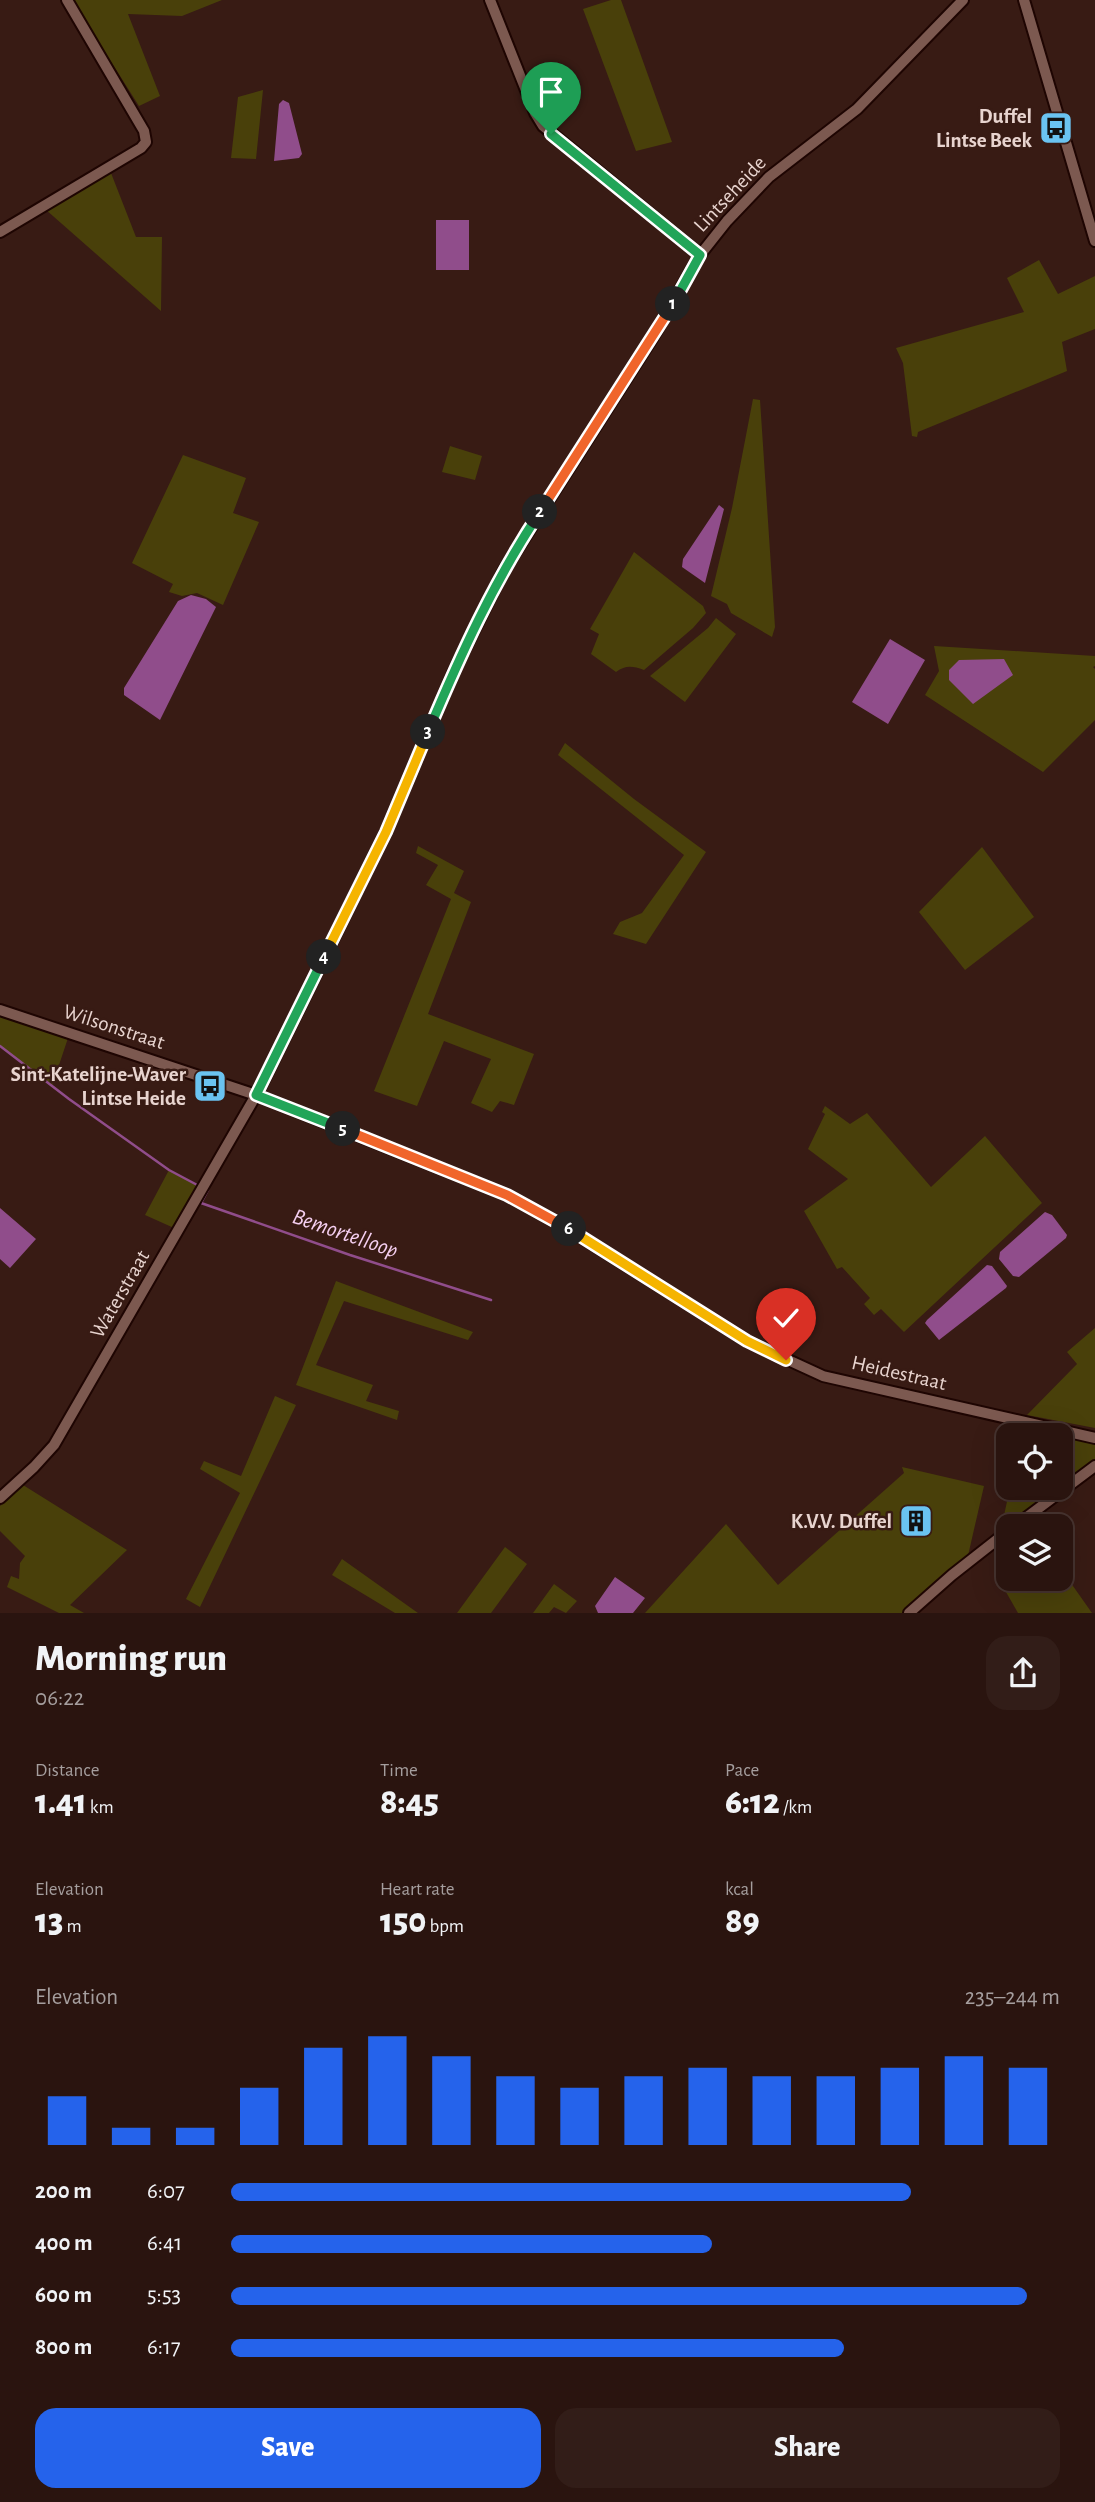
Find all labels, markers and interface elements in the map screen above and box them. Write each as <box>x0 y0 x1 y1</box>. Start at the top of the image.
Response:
pin <box>521 62 581 134</box>
icon: arrive <box>532 73 570 111</box>
place label: Duffel Lintse Beek <box>936 106 1033 151</box>
bus stop icon: Duffel Lintse Beek <box>1037 109 1075 147</box>
street label: Lintseheide <box>690 152 770 236</box>
pin: 1 <box>656 286 690 322</box>
text: 1 <box>669 294 676 313</box>
pin: 2 <box>522 494 558 530</box>
text: 2 <box>535 502 544 521</box>
pin: 3 <box>410 714 446 750</box>
text: 3 <box>423 722 432 741</box>
pin: 4 <box>306 940 342 974</box>
text: 4 <box>319 947 328 966</box>
street label: Wilsonstraat <box>61 1001 167 1053</box>
place label: Sint-Katelijne-Waver Lintse Heide <box>10 1064 187 1109</box>
bus stop icon: Sint-Katelijne-Waver Lintse Heide <box>191 1067 229 1105</box>
pin: 5 <box>326 1112 360 1146</box>
text: 5 <box>338 1119 347 1138</box>
water label: Bemortelloop <box>289 1205 401 1263</box>
pin: 6 <box>552 1212 586 1246</box>
text: 6 <box>564 1219 573 1238</box>
street label: Waterstraat <box>87 1246 154 1341</box>
pin <box>756 1288 816 1360</box>
icon: check <box>767 1299 805 1337</box>
street label: Heidestraat <box>850 1352 949 1394</box>
map controls <box>996 1423 1073 1591</box>
button: locate <box>996 1423 1073 1500</box>
building icon: K.V.V. Duffel <box>897 1502 935 1540</box>
place label: K.V.V. Duffel <box>791 1511 892 1532</box>
button: layers <box>996 1514 1073 1591</box>
button: share <box>986 1636 1060 1710</box>
text: Morning run <box>35 1640 227 1678</box>
text: 06:22 <box>35 1687 84 1710</box>
text: Distance <box>35 1761 99 1780</box>
text: Time <box>380 1761 418 1780</box>
text: Pace <box>725 1761 759 1780</box>
text: 1.41 <box>35 1785 87 1820</box>
text: 8:45 <box>380 1785 439 1820</box>
text: 6:12 <box>725 1785 780 1820</box>
text: km <box>87 1798 114 1817</box>
text: /km <box>780 1798 812 1817</box>
text: Elevation <box>35 1880 104 1899</box>
text: Heart rate <box>380 1880 455 1899</box>
text: kcal <box>725 1880 754 1899</box>
text: 13 <box>35 1904 63 1939</box>
text: 150 <box>380 1904 426 1939</box>
text: 89 <box>725 1904 760 1939</box>
text: m <box>63 1917 82 1936</box>
text: bpm <box>426 1917 464 1936</box>
text: Elevation <box>35 1986 118 2009</box>
text: 235–244 m <box>965 1986 1060 2009</box>
text: 200 m <box>35 2180 92 2203</box>
text: 6:07 <box>147 2180 185 2203</box>
text: 400 m <box>35 2232 93 2255</box>
text: 6:41 <box>147 2232 182 2255</box>
text: 600 m <box>35 2284 92 2307</box>
text: 5:53 <box>147 2284 181 2307</box>
text: 800 m <box>35 2336 92 2359</box>
text: 6:17 <box>147 2336 181 2359</box>
button: Save <box>35 2408 541 2488</box>
button: Share <box>555 2408 1060 2488</box>

